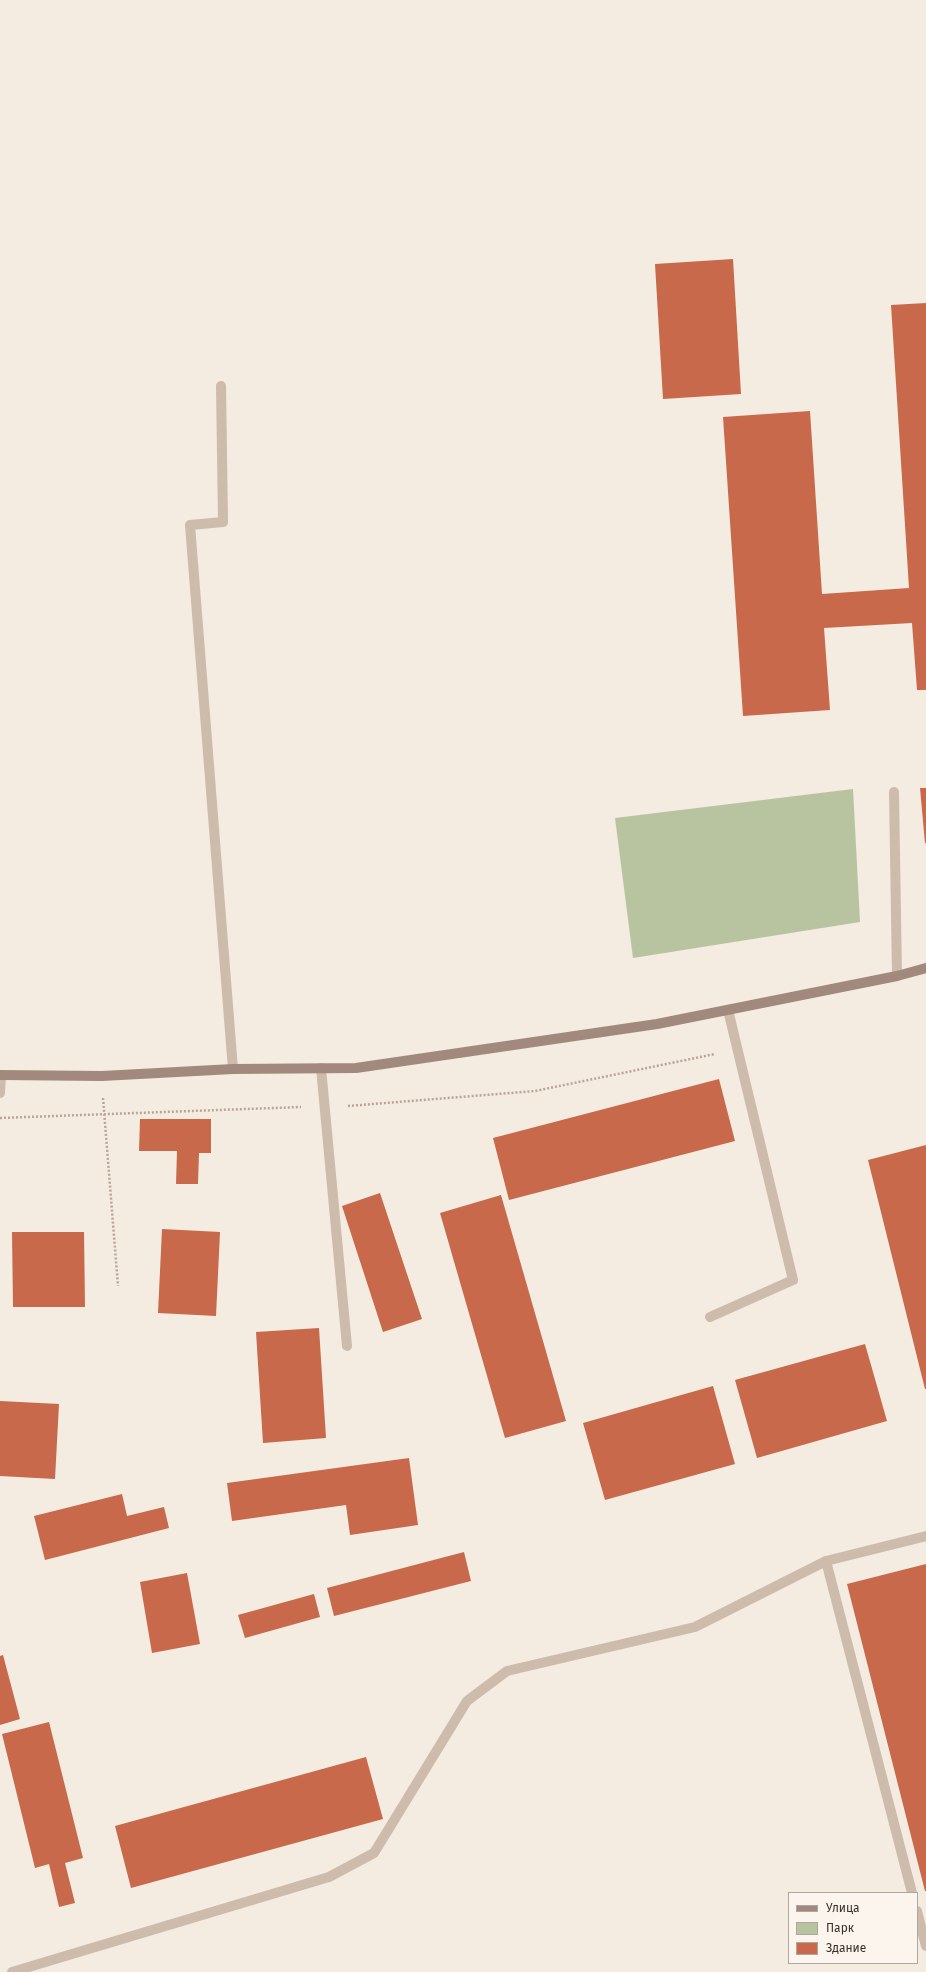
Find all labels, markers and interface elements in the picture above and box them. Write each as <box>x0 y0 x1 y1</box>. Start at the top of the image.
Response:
legend <box>788 1892 918 1964</box>
text: Улица <box>826 1901 860 1915</box>
text: Парк <box>826 1921 854 1935</box>
text: Здание <box>826 1941 866 1955</box>

